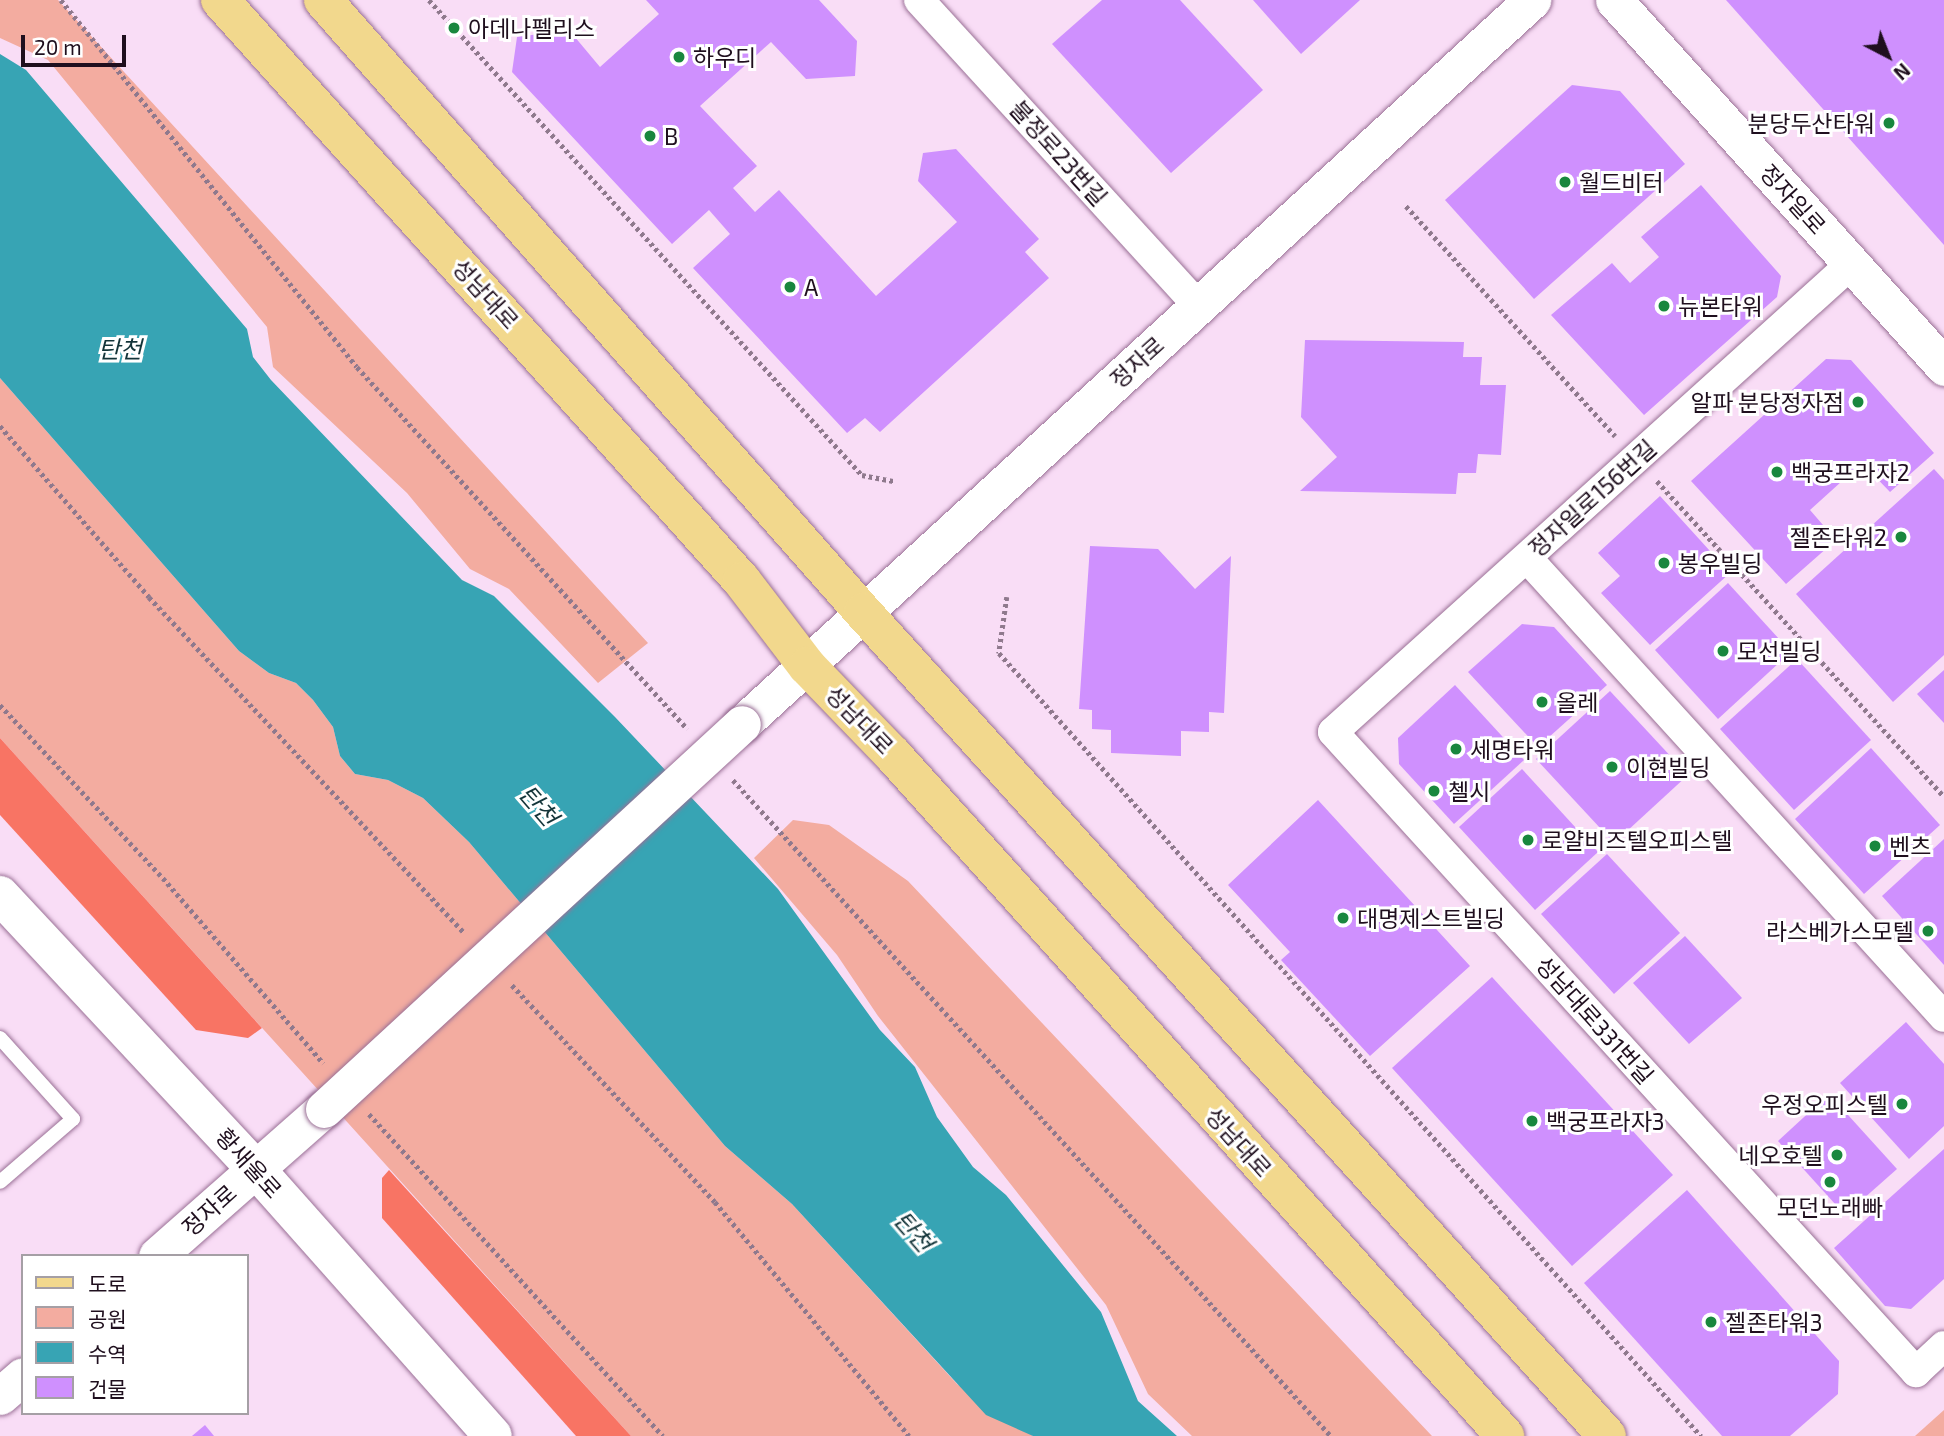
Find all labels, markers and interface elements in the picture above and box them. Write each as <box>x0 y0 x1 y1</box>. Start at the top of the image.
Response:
place label: 아데나펠리스 <box>468 14 595 42</box>
marker: 아데나펠리스 <box>446 20 462 36</box>
scale bar <box>24 21 130 65</box>
north arrow <box>1853 21 1923 91</box>
text: 20 m <box>34 34 82 59</box>
place label: 하우디 <box>693 43 756 71</box>
marker: 하우디 <box>671 49 687 65</box>
text: N <box>1890 59 1915 85</box>
street label: 불정로23번길 <box>1005 95 1113 211</box>
place label: 분당두산타워 <box>1748 109 1875 137</box>
marker: 분당두산타워 <box>1881 115 1897 131</box>
place label: B <box>664 122 678 150</box>
marker: B <box>642 128 658 144</box>
street label: 정자일로 <box>1754 158 1832 240</box>
place label: 월드비터 <box>1579 168 1664 196</box>
marker: 월드비터 <box>1557 174 1573 190</box>
street label: 성남대로 <box>447 253 525 335</box>
place label: A <box>804 273 818 301</box>
marker: A <box>782 279 798 295</box>
place label: 뉴본타워 <box>1678 292 1763 320</box>
marker: 뉴본타워 <box>1656 298 1672 314</box>
street label: 정자로 <box>1104 331 1170 393</box>
water label: 탄천 <box>98 335 142 363</box>
place label: 알파 분당정자점 <box>1691 388 1844 416</box>
marker: 알파 분당정자점 <box>1850 394 1866 410</box>
street label: 정자일로156번길 <box>1523 434 1661 562</box>
place label: 백궁프라자2 <box>1791 458 1910 486</box>
marker: 백궁프라자2 <box>1769 464 1785 480</box>
place label: 젤존타워2 <box>1789 523 1887 551</box>
marker: 젤존타워2 <box>1893 529 1909 545</box>
place label: 봉우빌딩 <box>1678 549 1763 577</box>
marker: 봉우빌딩 <box>1656 555 1672 571</box>
place label: 모선빌딩 <box>1737 637 1822 665</box>
marker: 모선빌딩 <box>1715 643 1731 659</box>
street label: 성남대로 <box>821 680 899 760</box>
place label: 올레 <box>1556 688 1598 716</box>
marker: 올레 <box>1534 694 1550 710</box>
place label: 세명타워 <box>1470 735 1555 763</box>
marker: 세명타워 <box>1448 741 1464 757</box>
place label: 이현빌딩 <box>1626 753 1711 781</box>
marker: 이현빌딩 <box>1604 759 1620 775</box>
place label: 첼시 <box>1448 777 1490 805</box>
water label: 탄천 <box>514 779 564 831</box>
marker: 첼시 <box>1426 783 1442 799</box>
place label: 로얄비즈텔오피스텔 <box>1542 826 1732 854</box>
marker: 로얄비즈텔오피스텔 <box>1520 832 1536 848</box>
place label: 벤츠 <box>1889 832 1931 860</box>
marker: 벤츠 <box>1867 838 1883 854</box>
place label: 대명제스트빌딩 <box>1357 904 1505 932</box>
marker: 대명제스트빌딩 <box>1335 910 1351 926</box>
place label: 라스베가스모텔 <box>1766 917 1914 945</box>
marker: 라스베가스모텔 <box>1920 923 1936 939</box>
street label: 성남대로331번길 <box>1531 951 1659 1089</box>
place label: 우정오피스텔 <box>1761 1090 1888 1118</box>
marker: 우정오피스텔 <box>1894 1096 1910 1112</box>
street label: 성남대로 <box>1200 1101 1278 1183</box>
place label: 백궁프라자3 <box>1546 1107 1665 1135</box>
marker: 백궁프라자3 <box>1524 1113 1540 1129</box>
street label: 황새울로 <box>210 1122 288 1204</box>
place label: 네오호텔 <box>1738 1141 1823 1169</box>
marker: 네오호텔 <box>1829 1147 1845 1163</box>
marker: 모던노래빠 <box>1822 1174 1838 1190</box>
street label: 정자로 <box>176 1179 242 1241</box>
place label: 모던노래빠 <box>1777 1193 1883 1221</box>
water label: 탄천 <box>889 1205 939 1257</box>
legend <box>21 1254 248 1415</box>
text: 도로 <box>88 1271 127 1296</box>
text: 공원 <box>88 1306 127 1331</box>
place label: 젤존타워3 <box>1725 1308 1822 1336</box>
marker: 젤존타워3 <box>1703 1314 1719 1330</box>
text: 수역 <box>88 1341 127 1366</box>
text: 건물 <box>88 1376 127 1401</box>

